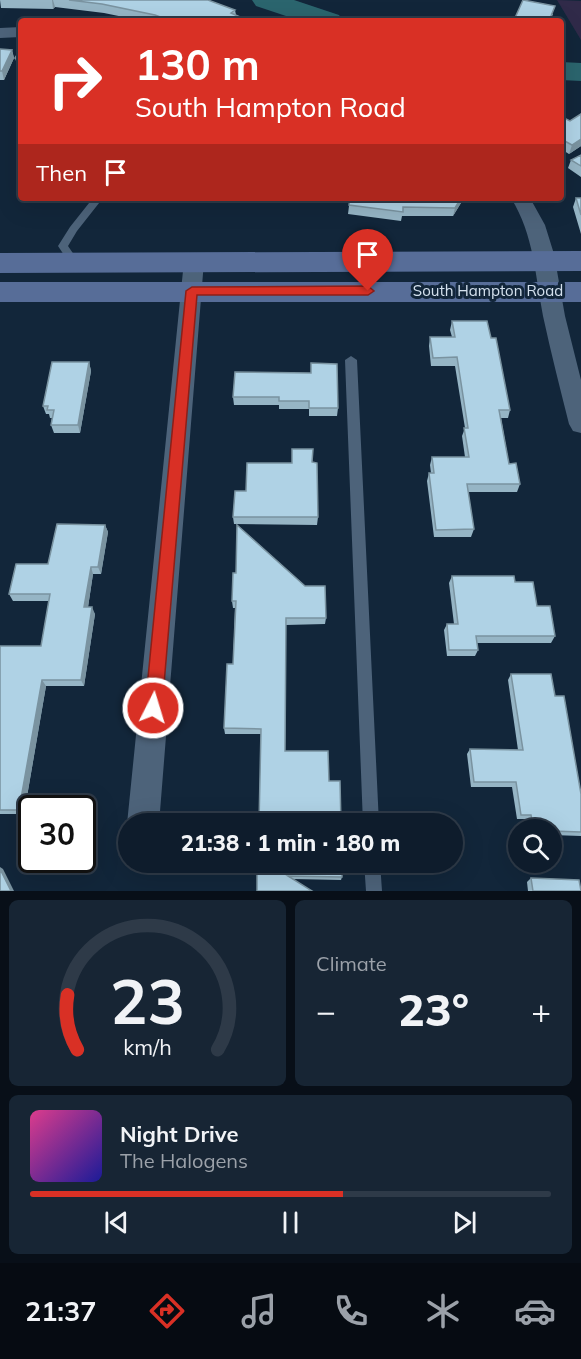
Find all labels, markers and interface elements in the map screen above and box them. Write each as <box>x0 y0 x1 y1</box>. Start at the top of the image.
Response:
text: 130 m <box>135 38 260 91</box>
icon: right <box>36 42 114 120</box>
text: South Hampton Road <box>135 90 406 124</box>
icon: arrive <box>99 156 132 189</box>
text: Then <box>36 159 87 187</box>
pin <box>342 229 393 291</box>
icon: arrive <box>351 238 384 271</box>
street label: South Hampton Road <box>413 281 563 300</box>
position arrow <box>121 676 185 740</box>
speed limit sign: 30 <box>18 795 96 873</box>
map controls <box>508 819 562 873</box>
button: search <box>508 819 562 873</box>
text: 21:38 · 1 min · 180 m <box>181 829 400 857</box>
text: Climate <box>316 951 387 976</box>
text: 23 <box>110 961 185 1040</box>
text: 23° <box>398 981 469 1037</box>
text: − <box>316 990 336 1031</box>
text: + <box>531 990 551 1031</box>
text: km/h <box>123 1033 172 1060</box>
text: Night Drive <box>120 1120 239 1148</box>
text: The Halogens <box>120 1148 248 1173</box>
icon: previous <box>100 1206 133 1239</box>
icon: pause <box>274 1206 307 1239</box>
icon: next <box>448 1206 481 1239</box>
icon: directions <box>146 1290 188 1332</box>
icon: music <box>238 1290 280 1332</box>
icon: phone <box>330 1290 372 1332</box>
icon: climate <box>422 1290 464 1332</box>
icon: car <box>514 1290 556 1332</box>
text: 21:37 <box>25 1294 96 1328</box>

